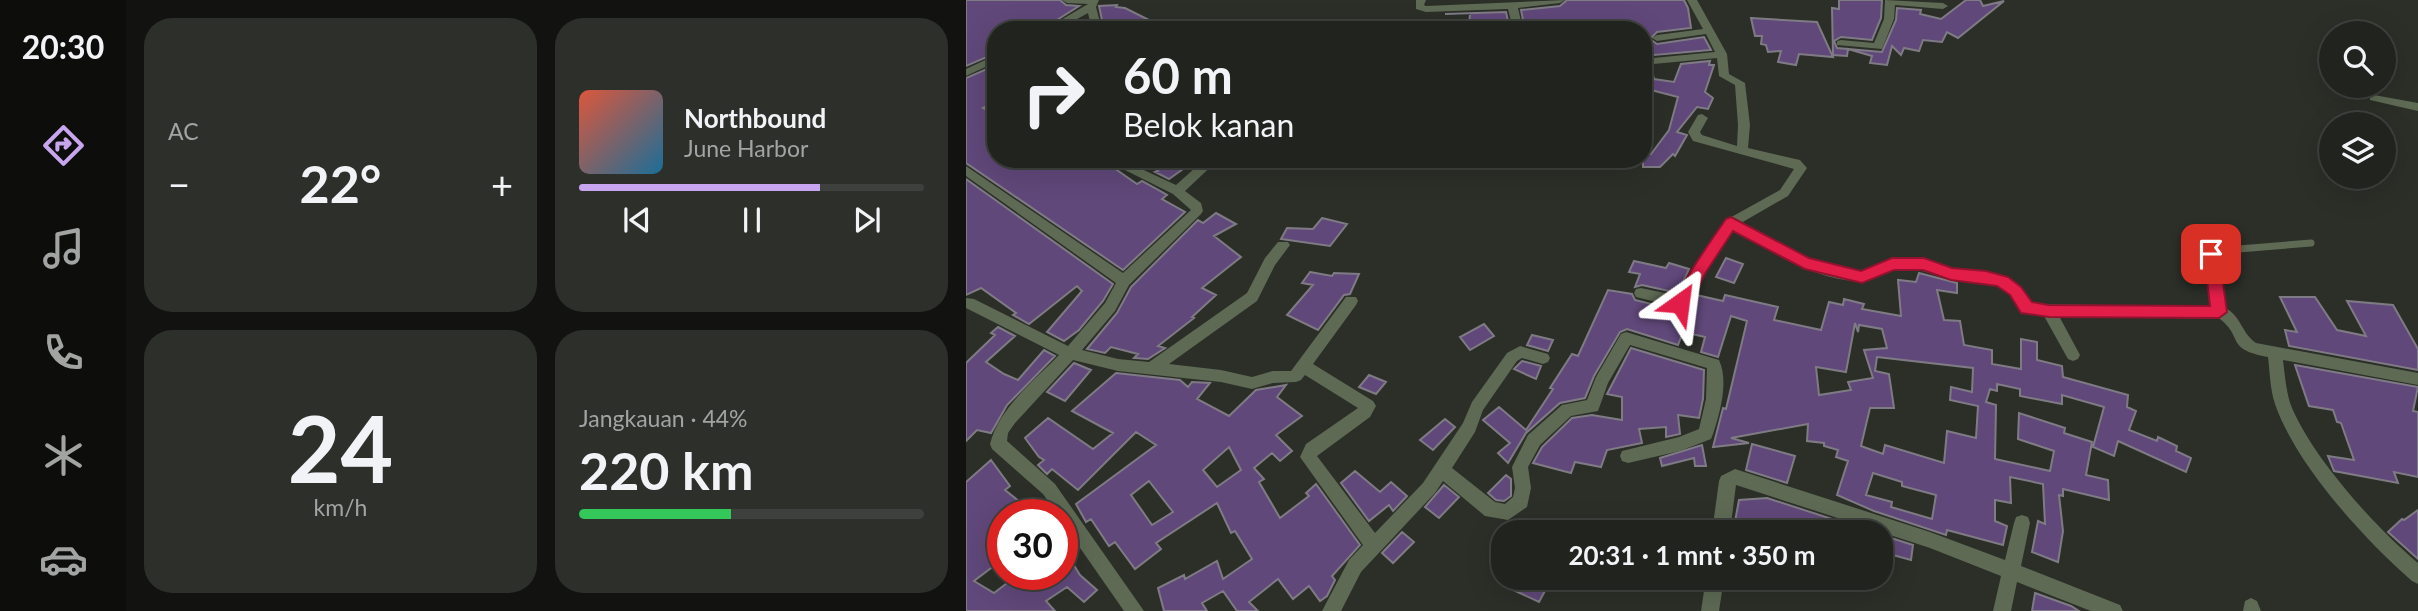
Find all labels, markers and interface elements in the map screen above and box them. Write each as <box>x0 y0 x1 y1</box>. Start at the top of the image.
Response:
map controls <box>2319 21 2396 189</box>
button: search <box>2319 21 2396 98</box>
text: 20:30 <box>22 27 104 66</box>
text: 60 m <box>1123 46 1233 104</box>
icon: right <box>1008 49 1099 140</box>
text: Northbound <box>684 102 826 134</box>
text: Belok kanan <box>1123 105 1294 144</box>
button: layers <box>2319 112 2396 189</box>
text: AC <box>168 117 199 145</box>
icon: directions <box>39 121 88 170</box>
text: June Harbor <box>684 134 808 162</box>
text: 22° <box>300 152 381 214</box>
text: − <box>168 161 190 207</box>
text: + <box>491 161 513 207</box>
icon: previous <box>618 201 656 239</box>
icon: pause <box>733 201 771 239</box>
icon: next <box>848 201 886 239</box>
icon: music <box>39 224 88 273</box>
pin <box>2181 224 2241 284</box>
icon: arrive <box>2192 235 2230 273</box>
position arrow <box>1643 266 1717 340</box>
icon: phone <box>39 328 88 377</box>
text: 24 <box>288 393 393 502</box>
text: Jangkauan · 44% <box>579 404 748 432</box>
icon: climate <box>39 431 88 480</box>
text: 220 km <box>579 439 753 501</box>
text: km/h <box>314 493 367 521</box>
speed limit sign: 30 <box>987 499 1078 590</box>
icon: car <box>39 535 88 584</box>
text: 20:31 · 1 mnt · 350 m <box>1568 539 1816 571</box>

